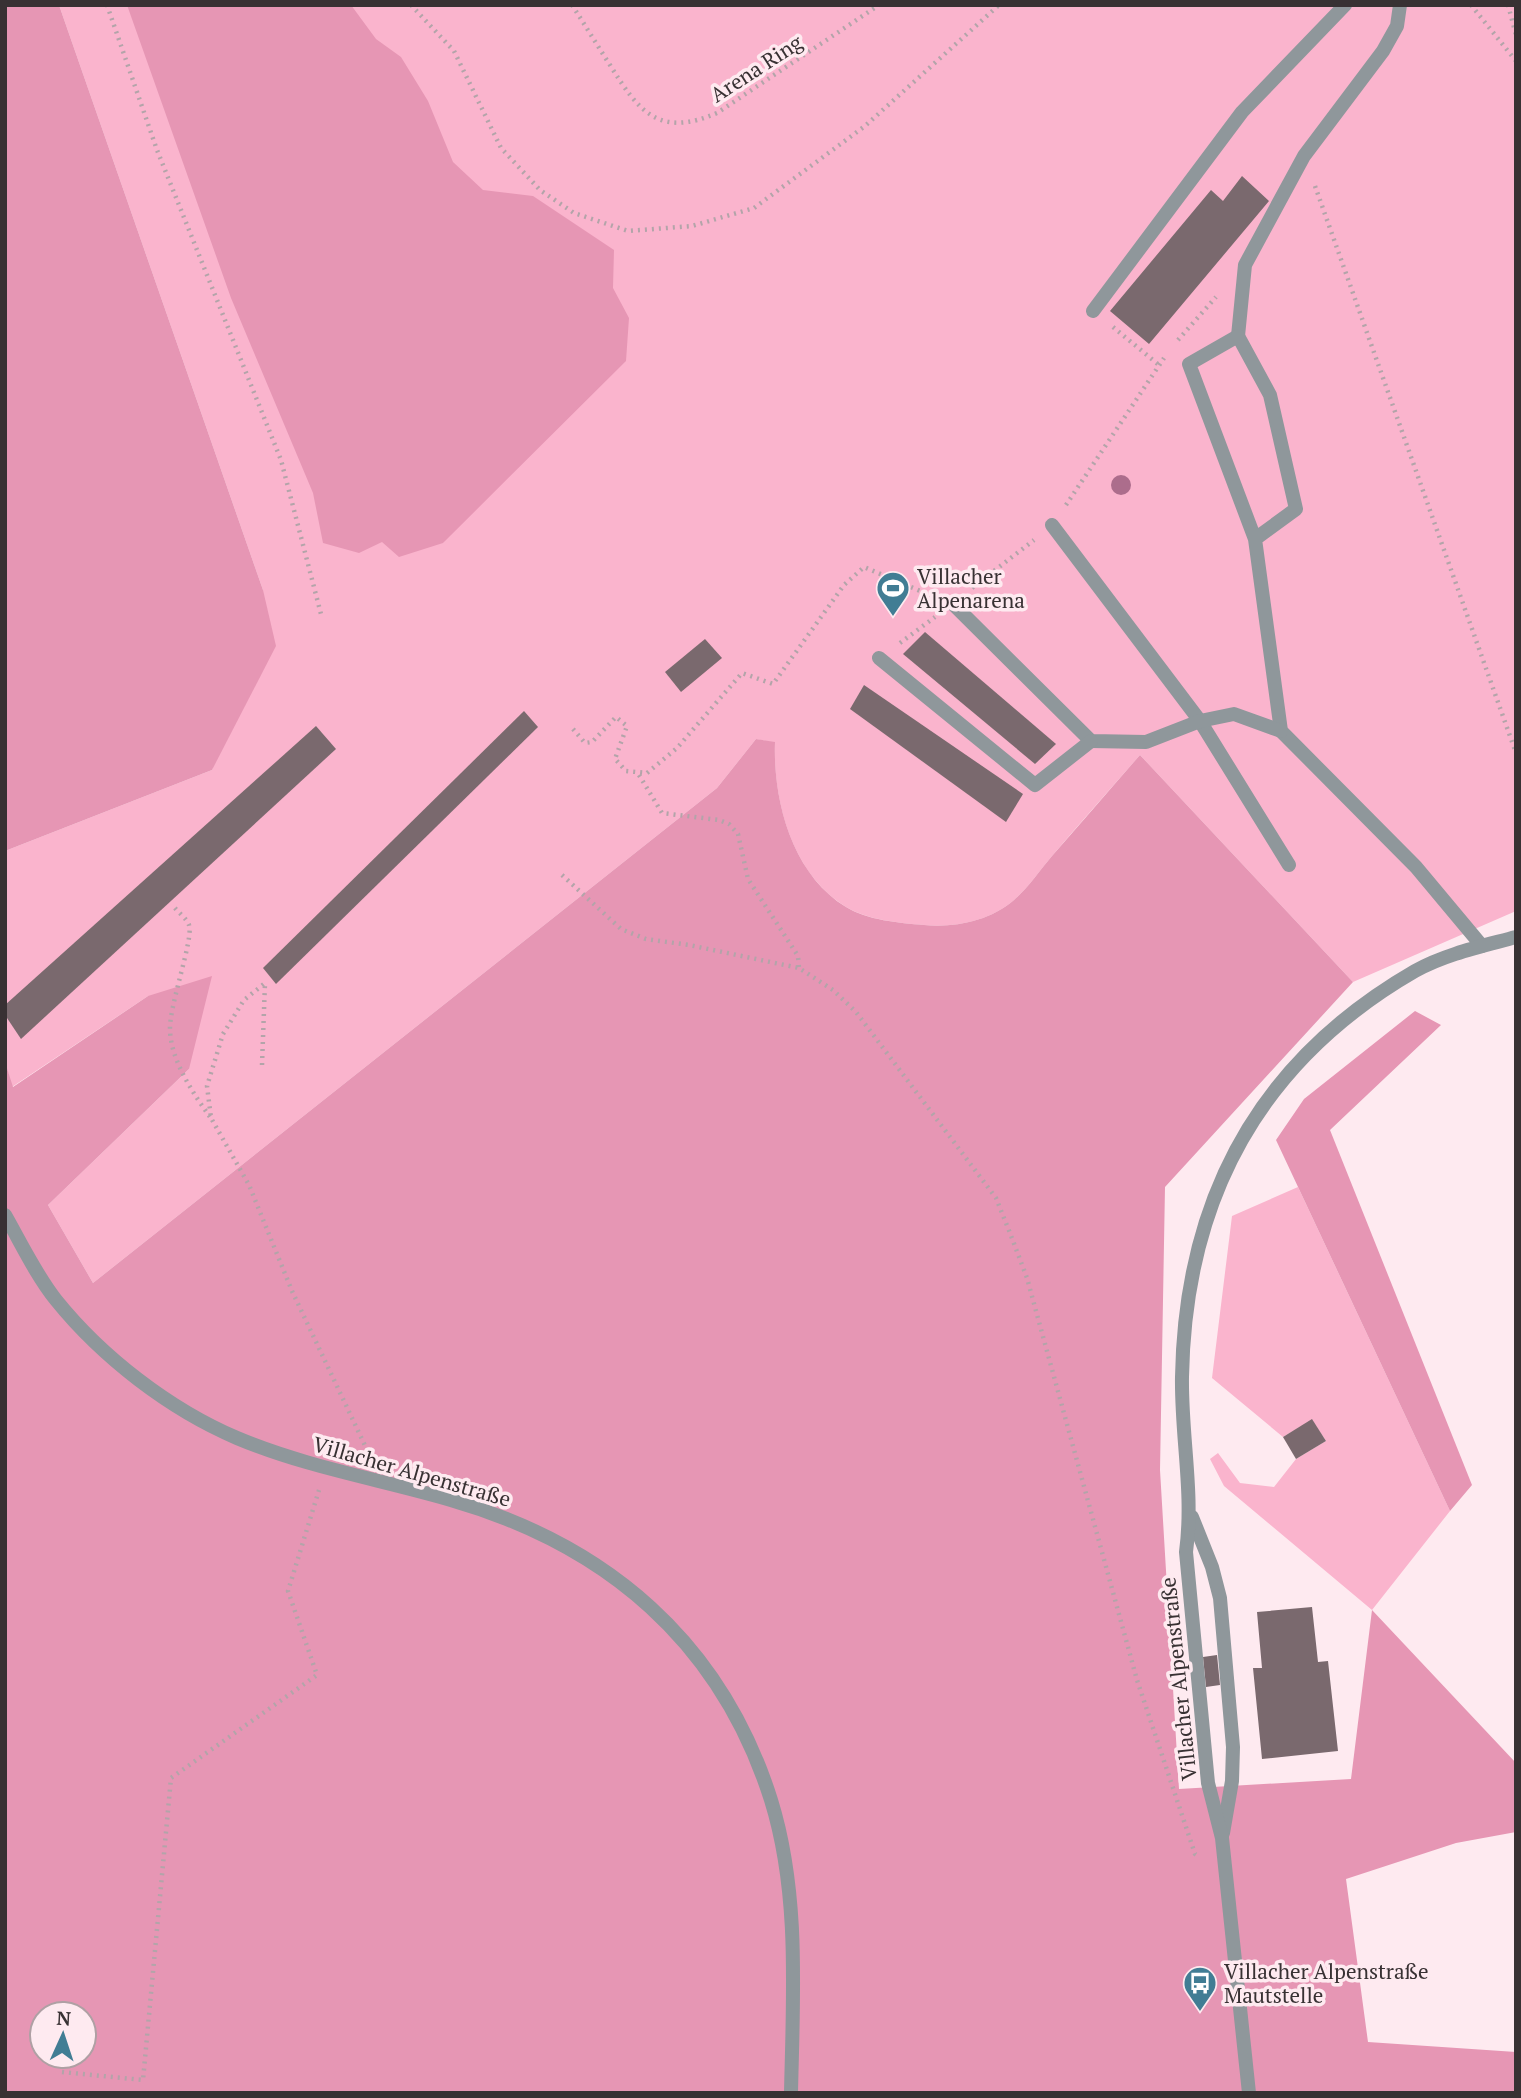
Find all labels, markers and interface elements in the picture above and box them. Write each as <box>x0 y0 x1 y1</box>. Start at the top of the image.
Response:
street label: Arena Ring <box>705 27 808 108</box>
place label: Villacher Alpenarena <box>917 562 1025 614</box>
sports icon: Villacher Alpenarena <box>874 569 912 618</box>
street label: Villacher Alpenstraße <box>310 1429 514 1513</box>
street label: Villacher Alpenstraße <box>1153 1576 1203 1782</box>
place label: Villacher Alpenstraße Mautstelle <box>1224 1957 1428 2009</box>
bus stop icon: Villacher Alpenstraße Mautstelle <box>1181 1964 1219 2013</box>
north arrow <box>28 2000 98 2070</box>
text: N <box>56 2005 72 2030</box>

